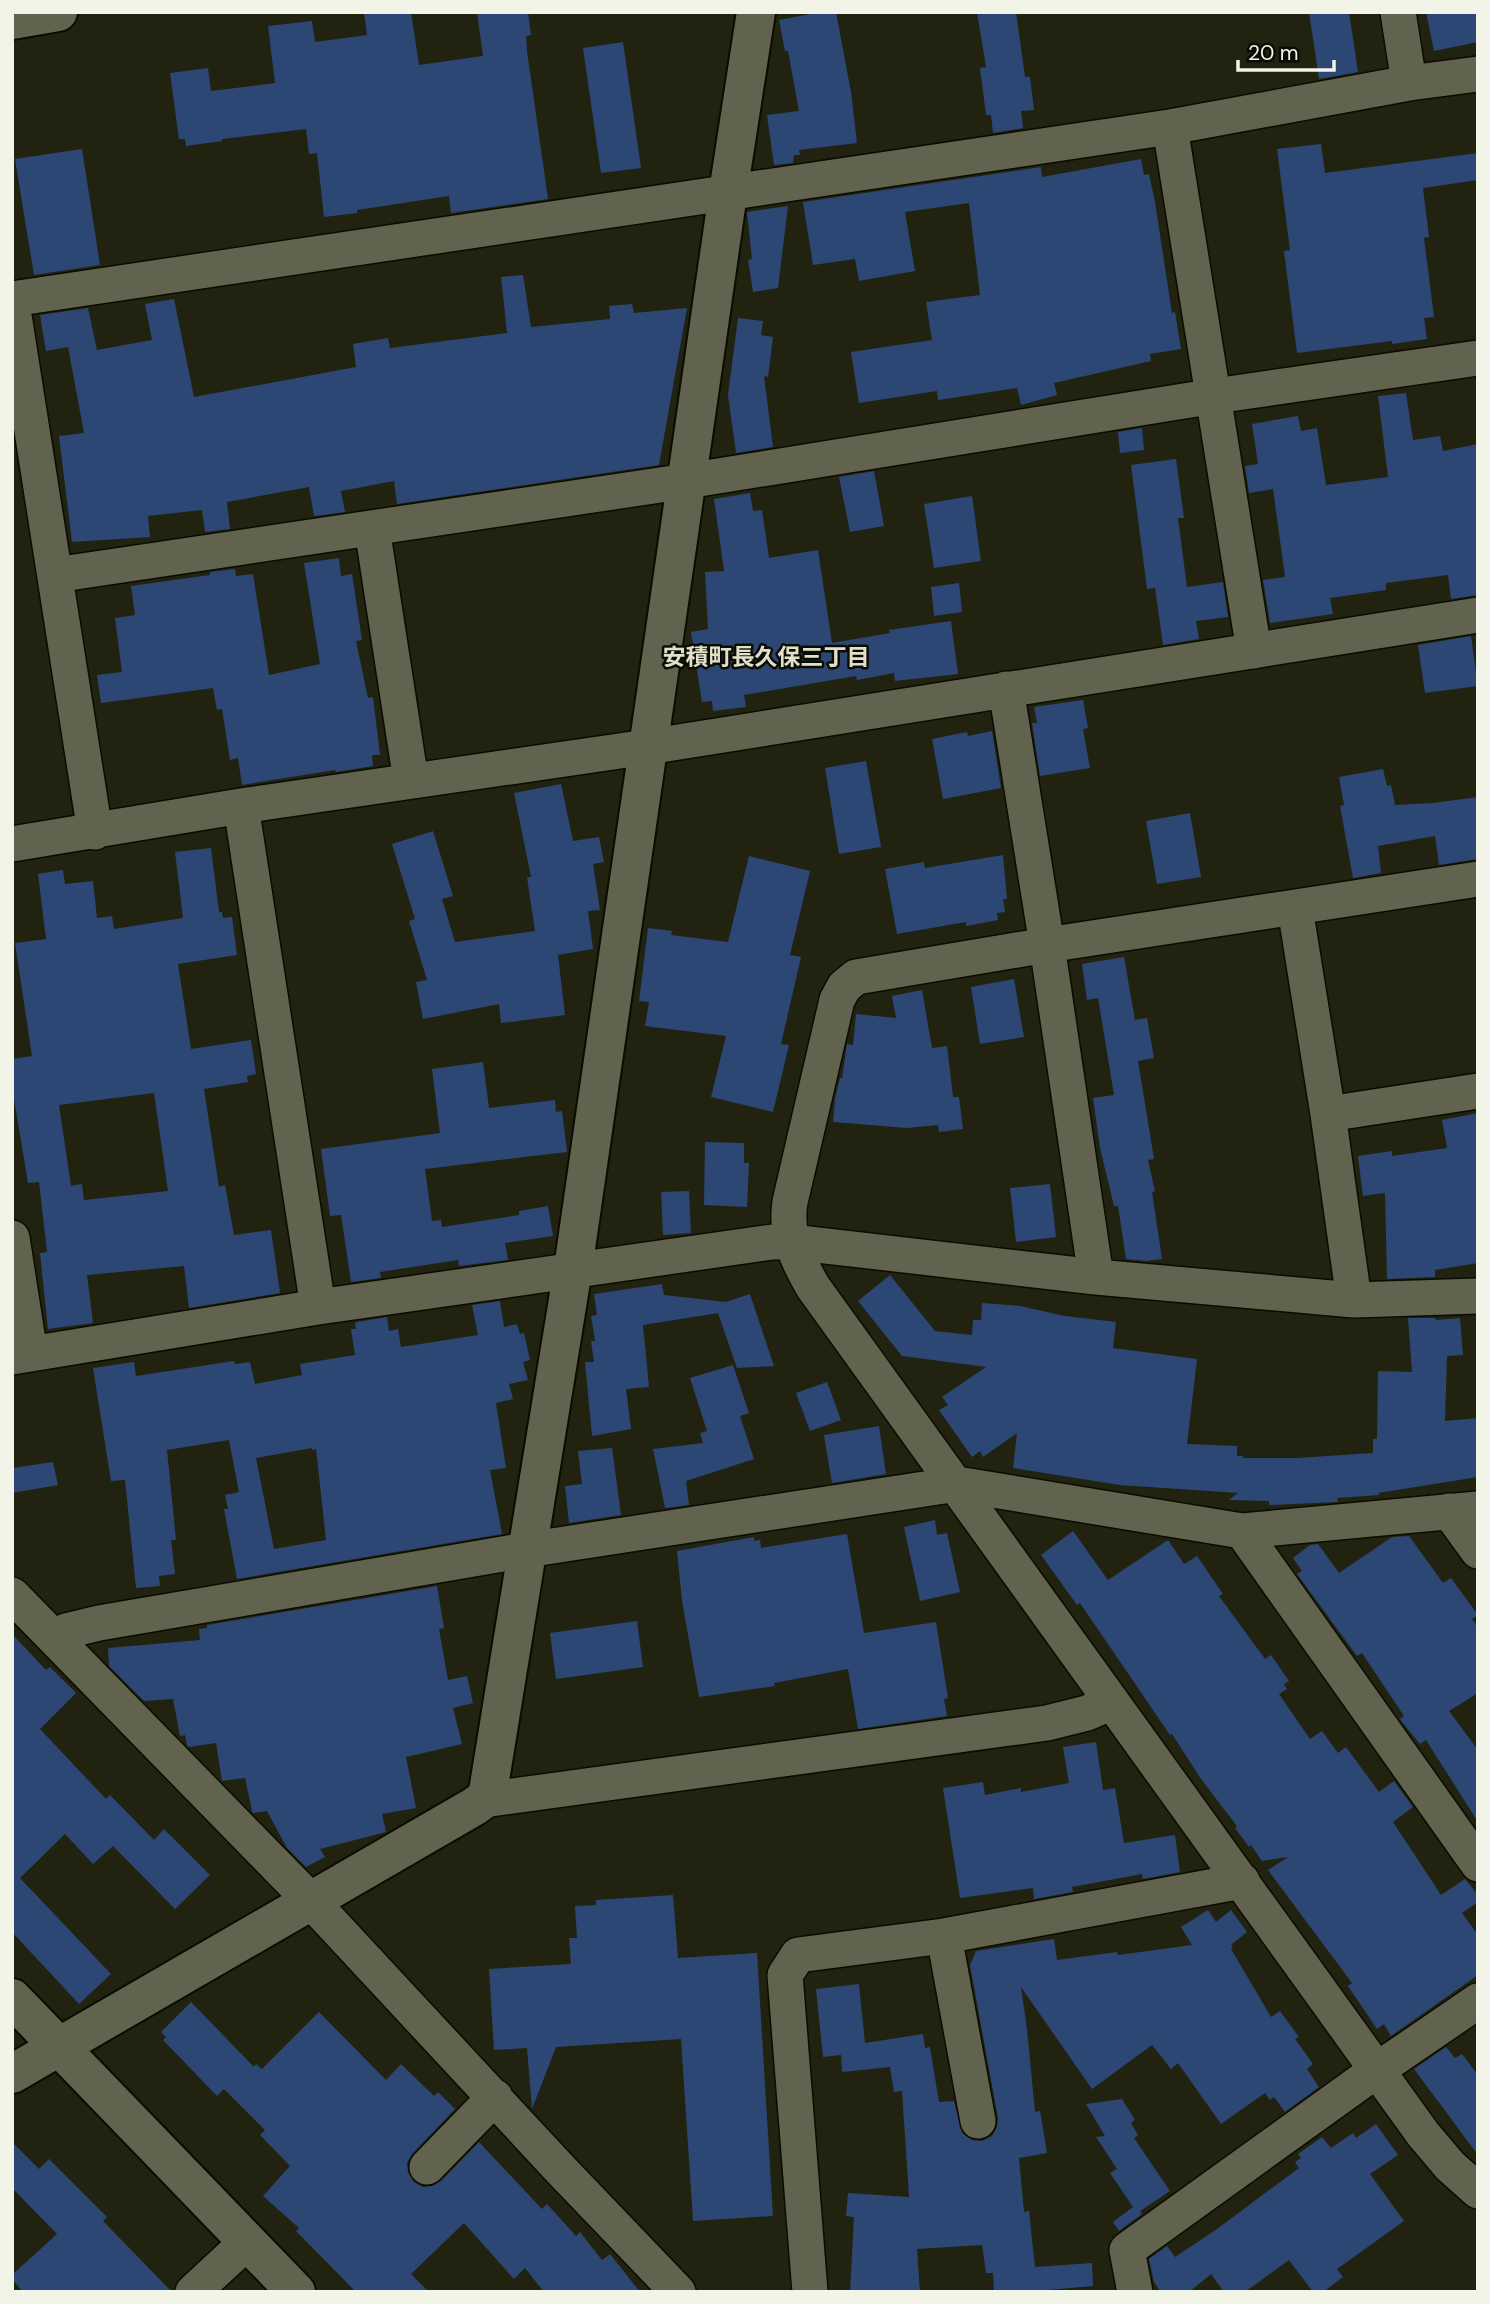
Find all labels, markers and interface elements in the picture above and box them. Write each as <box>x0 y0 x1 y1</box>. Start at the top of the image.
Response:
scale bar <box>1238 28 1334 72</box>
text: 20 m <box>1248 39 1299 67</box>
district label: 安積町長久保三丁目 <box>663 642 870 672</box>

